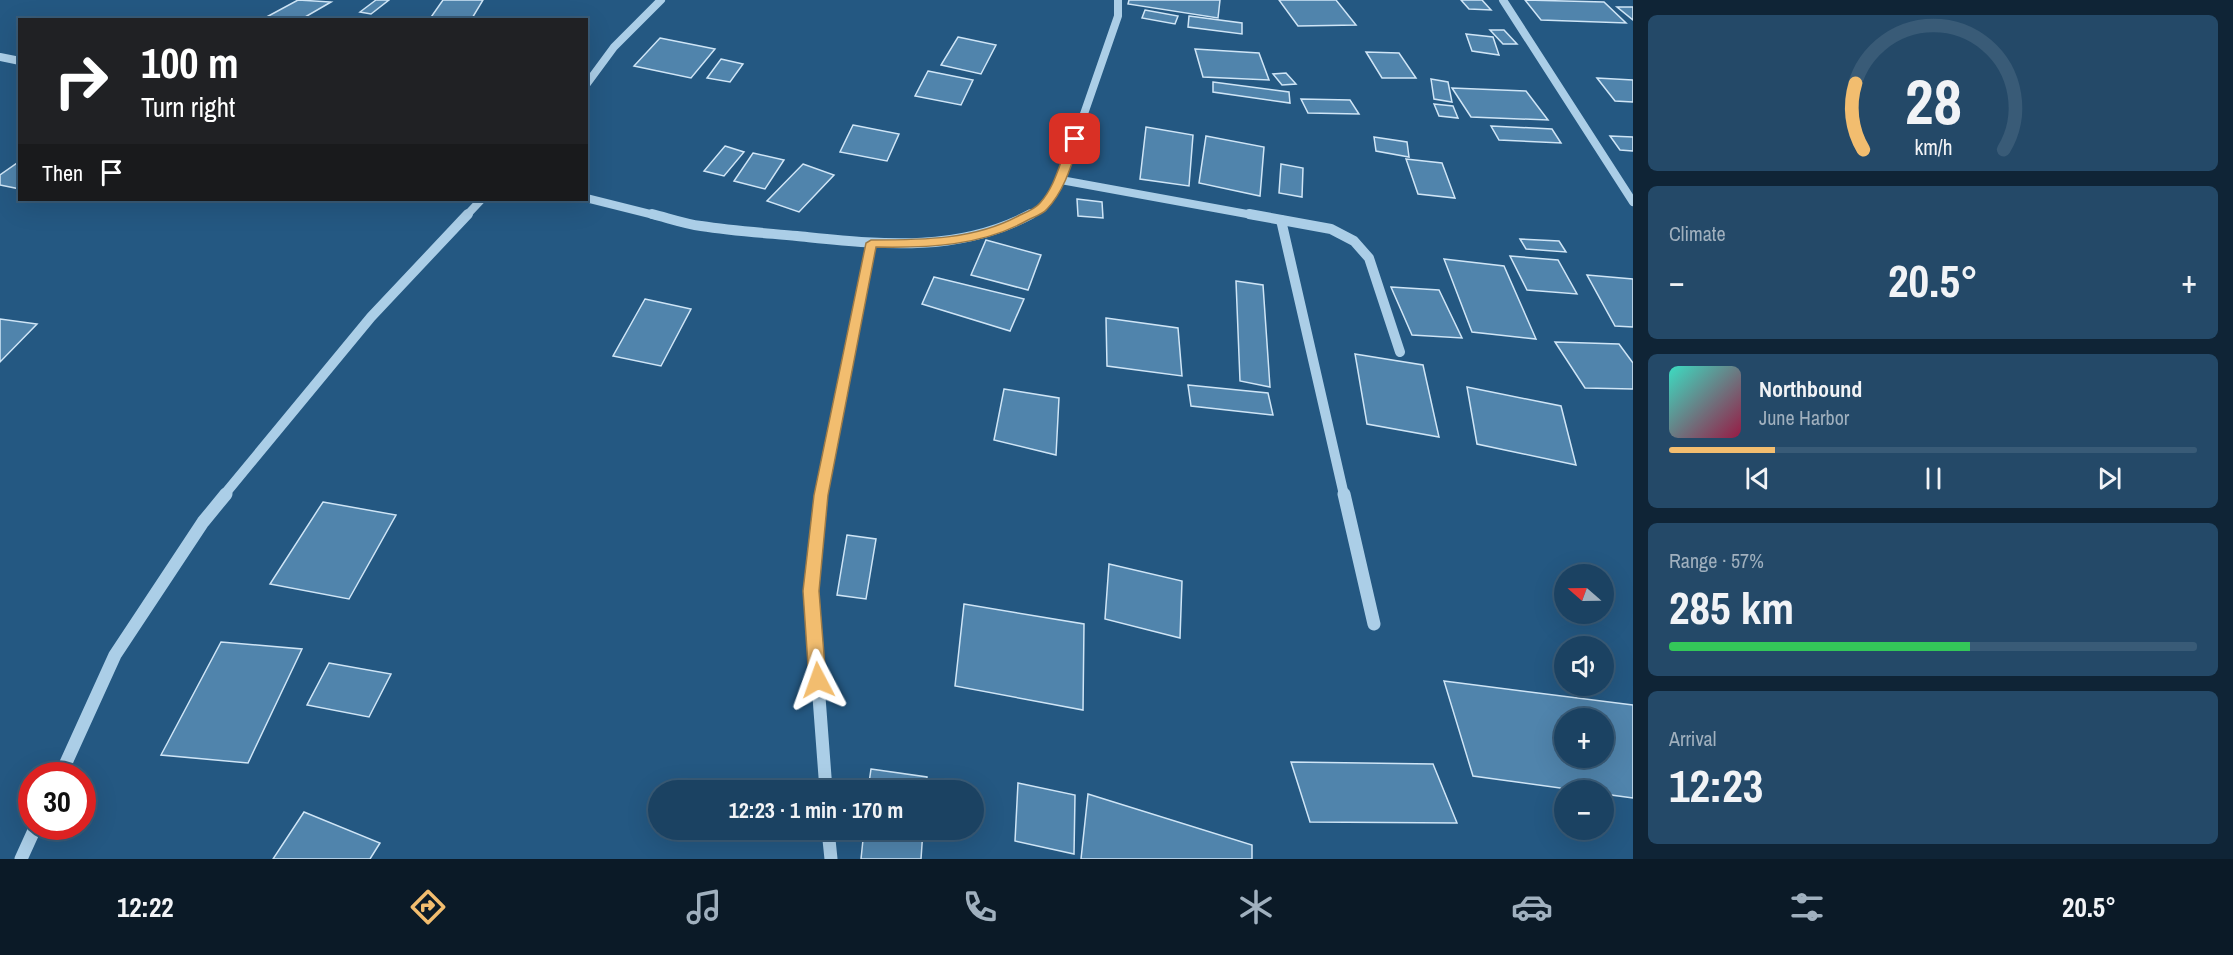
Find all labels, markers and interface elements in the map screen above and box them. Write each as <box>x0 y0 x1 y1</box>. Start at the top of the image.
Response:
text: 100 m <box>141 35 239 91</box>
icon: right <box>42 42 120 120</box>
text: 28 <box>1905 59 1961 143</box>
text: Turn right <box>141 89 235 125</box>
pin <box>1049 113 1100 164</box>
icon: arrive <box>1058 122 1091 155</box>
text: km/h <box>1914 133 1952 162</box>
icon: arrive <box>95 156 128 189</box>
text: Then <box>42 158 83 188</box>
text: Climate <box>1669 220 1726 247</box>
text: 20.5° <box>1888 250 1978 311</box>
text: − <box>1669 259 1685 303</box>
text: + <box>2181 259 2197 303</box>
text: Northbound <box>1759 374 1862 404</box>
text: June Harbor <box>1759 404 1849 431</box>
icon: previous <box>1741 462 1774 495</box>
icon: pause <box>1917 462 1950 495</box>
icon: next <box>2093 462 2126 495</box>
text: Range · 57% <box>1669 547 1764 574</box>
north arrow <box>1554 564 1614 624</box>
map controls <box>1554 564 1614 840</box>
text: 285 km <box>1669 577 1794 638</box>
button: sound <box>1554 636 1614 696</box>
position arrow <box>786 648 850 712</box>
button: + <box>1554 708 1614 768</box>
text: Arrival <box>1669 725 1716 752</box>
text: 12:23 <box>1669 755 1763 816</box>
speed limit sign: 30 <box>18 762 96 840</box>
button: − <box>1554 780 1614 840</box>
text: 12:23 · 1 min · 170 m <box>729 795 903 825</box>
icon: directions <box>407 886 449 928</box>
icon: music <box>683 886 725 928</box>
icon: phone <box>959 886 1001 928</box>
icon: climate <box>1235 886 1277 928</box>
icon: car <box>1511 886 1553 928</box>
icon: filters <box>1786 886 1828 928</box>
text: 12:22 <box>117 889 174 925</box>
text: 20.5° <box>2062 889 2116 925</box>

